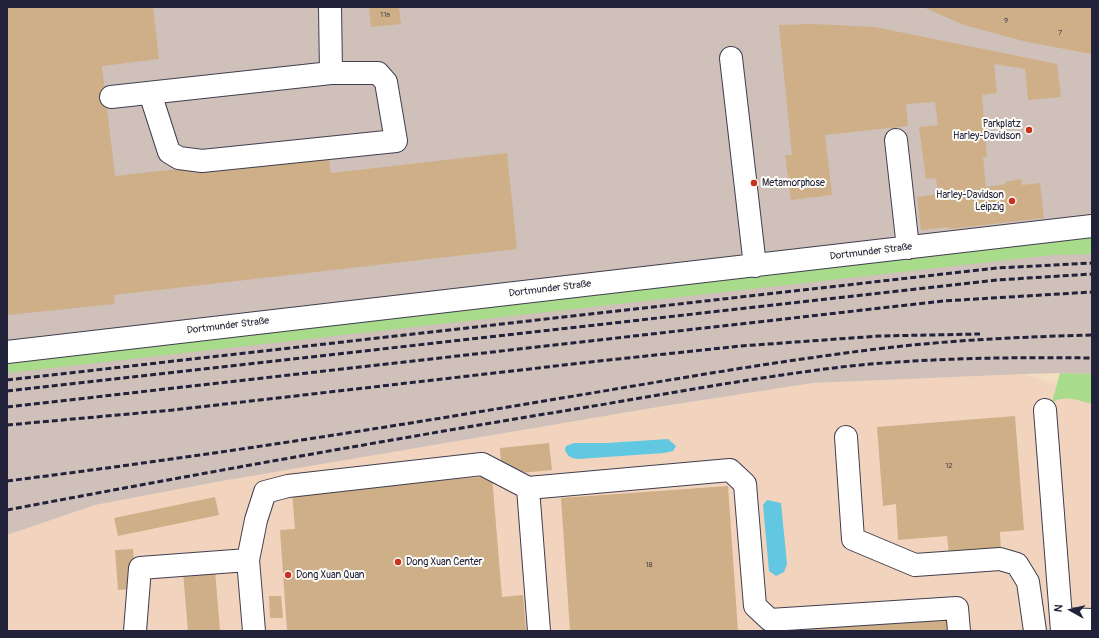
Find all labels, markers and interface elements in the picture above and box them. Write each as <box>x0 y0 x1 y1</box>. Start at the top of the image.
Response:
house number: 11a <box>380 10 390 20</box>
house number: 9 <box>1004 16 1008 26</box>
house number: 7 <box>1058 28 1062 38</box>
place label: Parkplatz Harley-Davidson <box>953 118 1021 142</box>
marker: Parkplatz Harley-Davidson <box>1024 125 1034 135</box>
place label: Metamorphose <box>762 177 825 189</box>
marker: Metamorphose <box>749 178 759 188</box>
place label: Harley-Davidson Leipzig <box>936 189 1004 212</box>
marker: Harley-Davidson Leipzig <box>1007 196 1017 206</box>
street label: Dortmunder Straße <box>829 241 913 263</box>
street label: Dortmunder Straße <box>508 278 592 300</box>
street label: Dortmunder Straße <box>186 315 270 337</box>
house number: 12 <box>945 461 953 471</box>
place label: Dong Xuan Center <box>406 556 482 568</box>
marker: Dong Xuan Center <box>393 557 403 567</box>
house number: 18 <box>645 560 653 570</box>
place label: Dong Xuan Quan <box>296 569 364 581</box>
marker: Dong Xuan Quan <box>283 570 293 580</box>
north arrow <box>1051 590 1091 630</box>
text: N <box>1052 604 1066 613</box>

